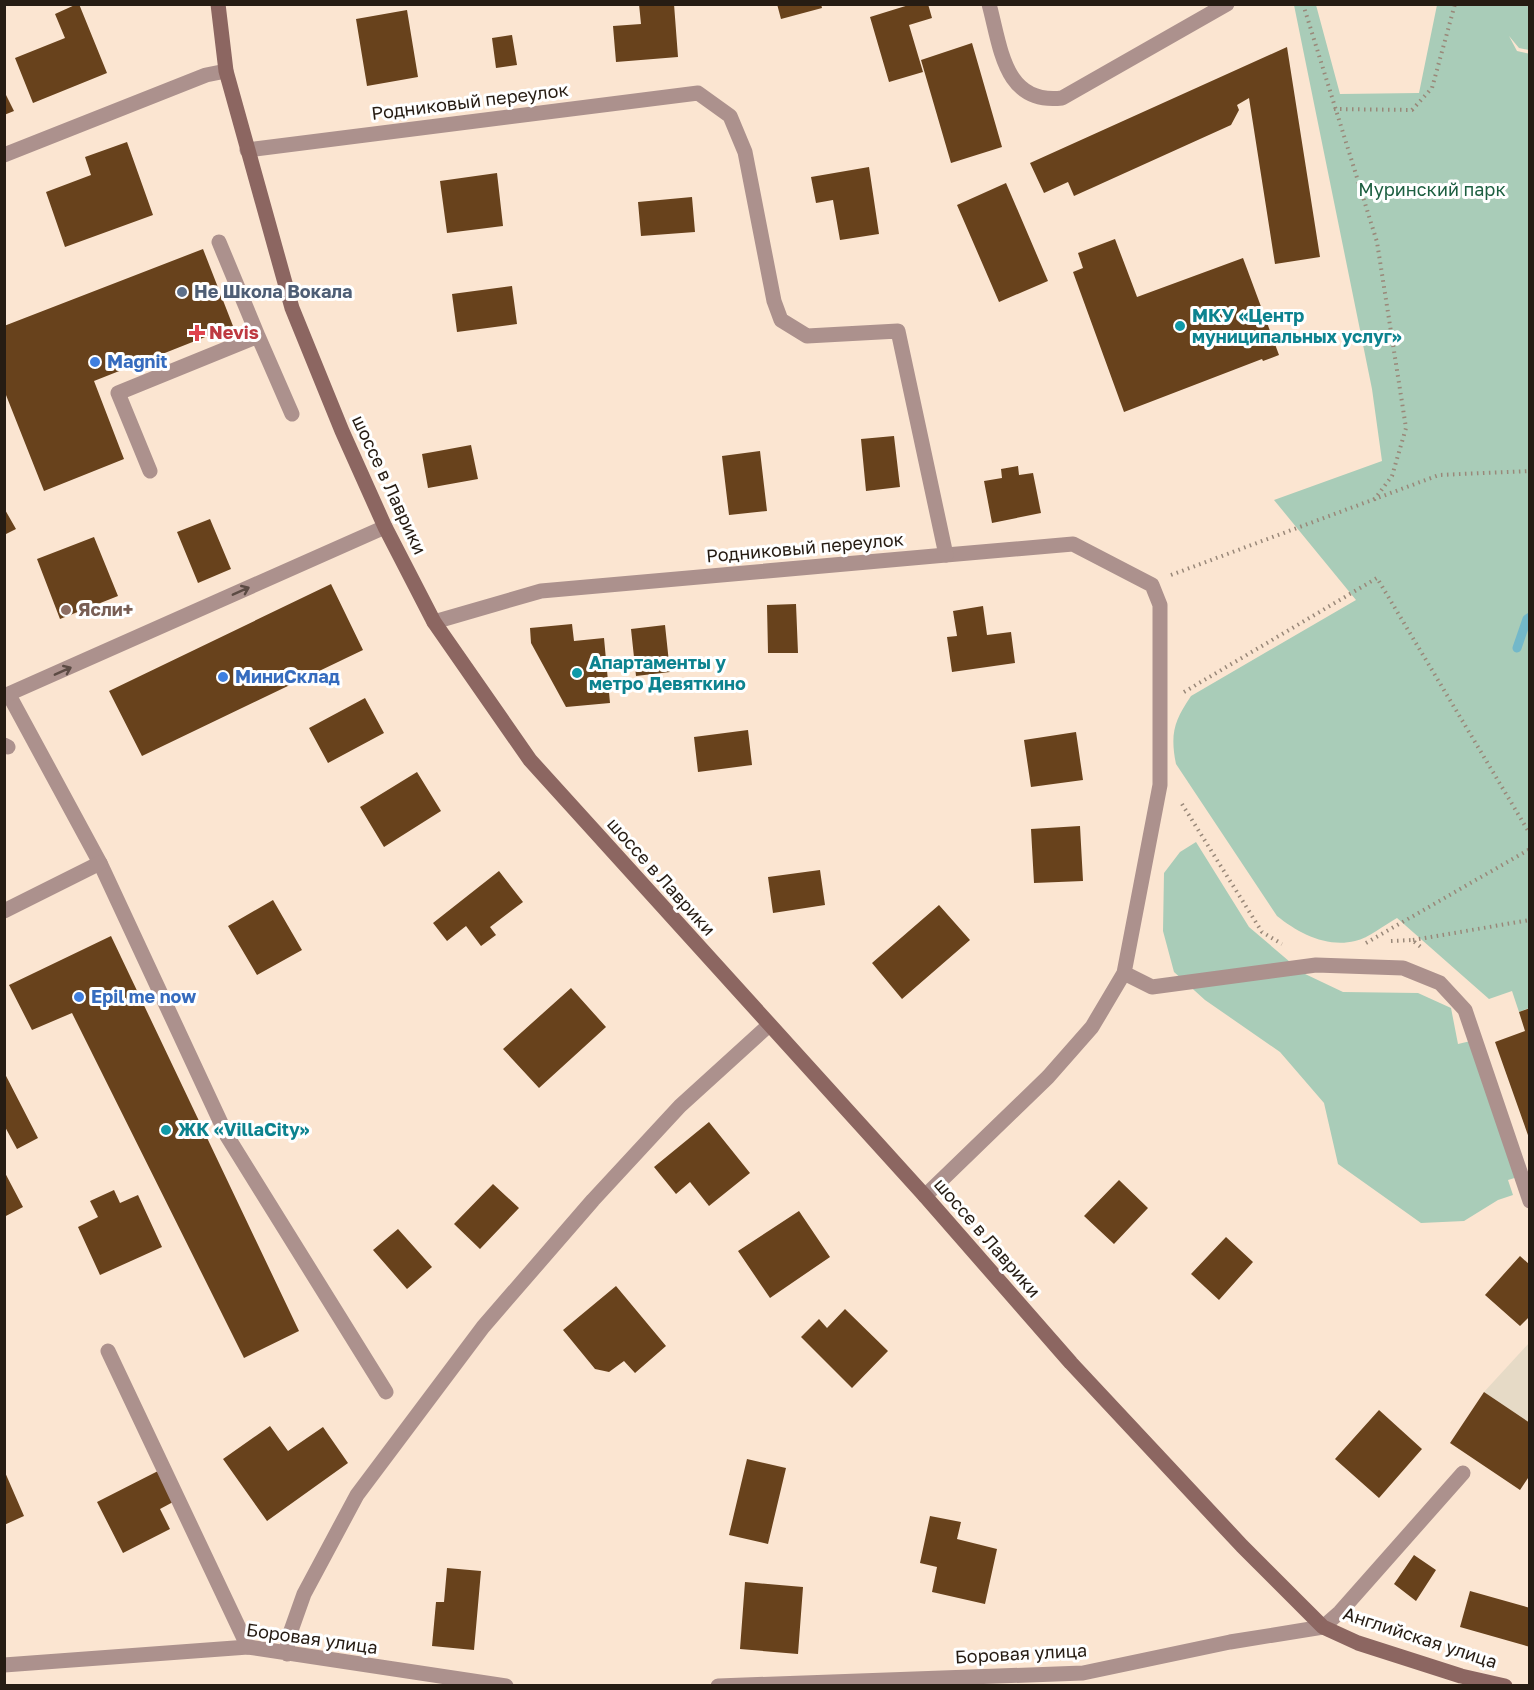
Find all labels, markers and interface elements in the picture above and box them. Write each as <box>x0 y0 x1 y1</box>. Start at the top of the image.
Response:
street label: Родниковый переулок <box>370 78 570 124</box>
park label: Муринский парк <box>1358 178 1506 200</box>
place label: Не Школа Вокала <box>194 280 353 302</box>
marker: Не Школа Вокала <box>175 285 189 299</box>
place label: МКУ «Центр муниципальных услуг» <box>1192 304 1402 347</box>
marker: МКУ «Центр муниципальных услуг» <box>1173 319 1187 333</box>
place label: Nevis <box>209 321 259 343</box>
marker: Nevis <box>190 326 204 340</box>
place label: Magnit <box>107 350 168 372</box>
marker: Magnit <box>88 355 102 369</box>
street label: шоссе в Лаврики <box>348 411 432 558</box>
street label: Родниковый переулок <box>705 527 905 567</box>
one-way arrow <box>231 585 249 596</box>
place label: Ясли+ <box>78 598 133 620</box>
marker: Ясли+ <box>59 603 73 617</box>
place label: Апартаменты у метро Девяткино <box>589 651 746 694</box>
one-way arrow <box>53 665 71 676</box>
place label: МиниСклад <box>235 665 340 687</box>
marker: Апартаменты у метро Девяткино <box>570 666 584 680</box>
marker: МиниСклад <box>216 670 230 684</box>
street label: шоссе в Лаврики <box>603 813 721 940</box>
place label: Epil me now <box>91 985 196 1007</box>
marker: Epil me now <box>72 990 86 1004</box>
place label: ЖК «VillaCity» <box>178 1118 310 1140</box>
marker: ЖК «VillaCity» <box>159 1123 173 1137</box>
street label: шоссе в Лаврики <box>930 1173 1046 1302</box>
street label: Английская улица <box>1340 1602 1500 1672</box>
street label: Боровая улица <box>245 1618 379 1658</box>
street label: Боровая улица <box>954 1639 1088 1667</box>

